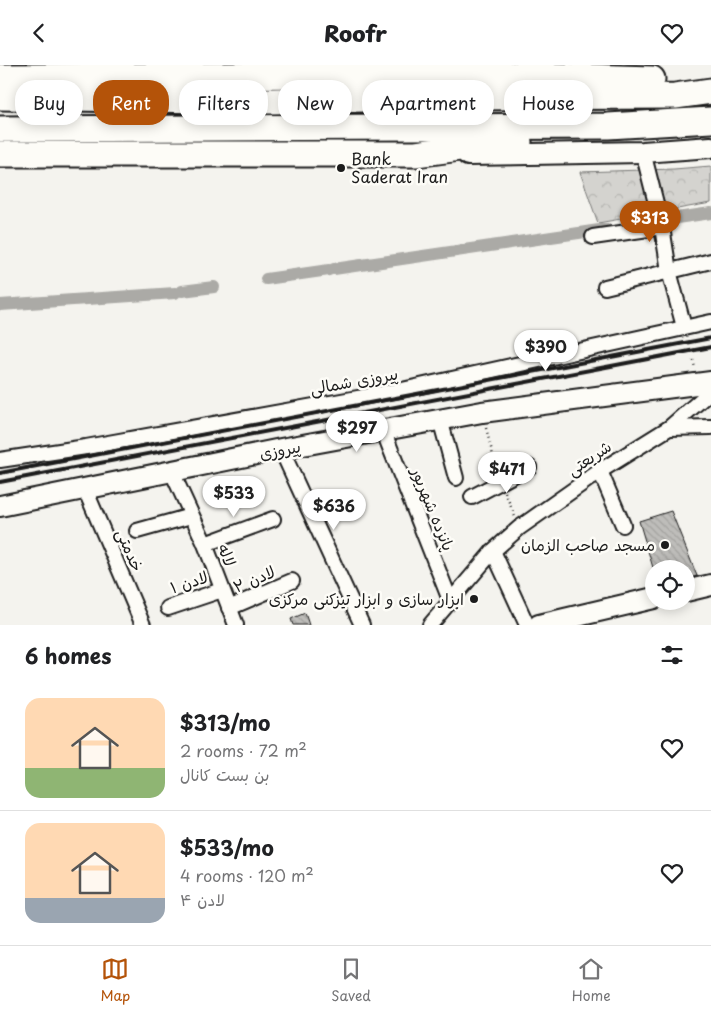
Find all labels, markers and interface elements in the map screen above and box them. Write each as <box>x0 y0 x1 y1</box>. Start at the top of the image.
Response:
text: Roofr <box>324 16 387 49</box>
icon: back <box>25 19 53 47</box>
icon: heart <box>658 19 686 47</box>
chip: Buy <box>15 80 83 125</box>
chip: Rent <box>93 80 169 125</box>
chip: Filters <box>179 80 268 125</box>
chip: New <box>278 80 352 125</box>
chip: Apartment <box>362 80 494 125</box>
chip: House <box>504 80 593 125</box>
place label: Bank Saderat Iran <box>351 146 448 188</box>
marker: Bank Saderat Iran <box>335 162 347 174</box>
pin: $313 <box>620 201 680 243</box>
text: $313 <box>631 205 669 229</box>
pin: $390 <box>516 329 576 372</box>
text: $390 <box>525 334 567 358</box>
street label: پیروزی شمالی <box>308 360 400 400</box>
pin: $297 <box>327 411 387 453</box>
text: $297 <box>337 415 377 439</box>
street label: پیروزی <box>257 433 303 465</box>
street label: شریعتی <box>561 433 616 481</box>
pin: $471 <box>477 451 537 494</box>
text: $471 <box>489 456 525 480</box>
street label: پانزده شهریور <box>406 461 462 554</box>
pin: $533 <box>204 475 264 518</box>
text: $533 <box>213 480 255 504</box>
pin: $636 <box>304 489 364 531</box>
text: $636 <box>313 493 355 517</box>
street label: خدمتی <box>111 525 151 575</box>
place label: مسجد صاحب الزمان <box>521 532 655 556</box>
marker: مسجد صاحب الزمان <box>659 539 671 551</box>
street label: لاله <box>213 540 243 569</box>
street label: لادن ۲ <box>229 559 278 598</box>
map controls <box>645 560 695 610</box>
button: locate <box>645 560 695 610</box>
street label: لادن ۱ <box>167 564 211 598</box>
place label: ابزار سازی و ابزار تیزکنی مرکزی <box>269 586 464 610</box>
marker: ابزار سازی و ابزار تیزکنی مرکزی <box>468 593 480 605</box>
text: 6 homes <box>25 639 111 671</box>
icon: filters <box>658 641 686 669</box>
text: $313/mo <box>180 706 270 738</box>
icon: home <box>65 718 125 778</box>
icon: heart <box>658 734 686 762</box>
text: 2 rooms · 72 m² <box>180 738 307 762</box>
text: بن بست کانال <box>180 762 269 786</box>
text: $533/mo <box>180 831 274 863</box>
icon: home <box>65 843 125 903</box>
icon: heart <box>658 859 686 887</box>
text: 4 rooms · 120 m² <box>180 863 314 887</box>
text: لادن ۴ <box>180 887 225 911</box>
tab: Map <box>100 955 130 1006</box>
tab: Saved <box>331 955 371 1006</box>
tab: Home <box>572 955 611 1006</box>

